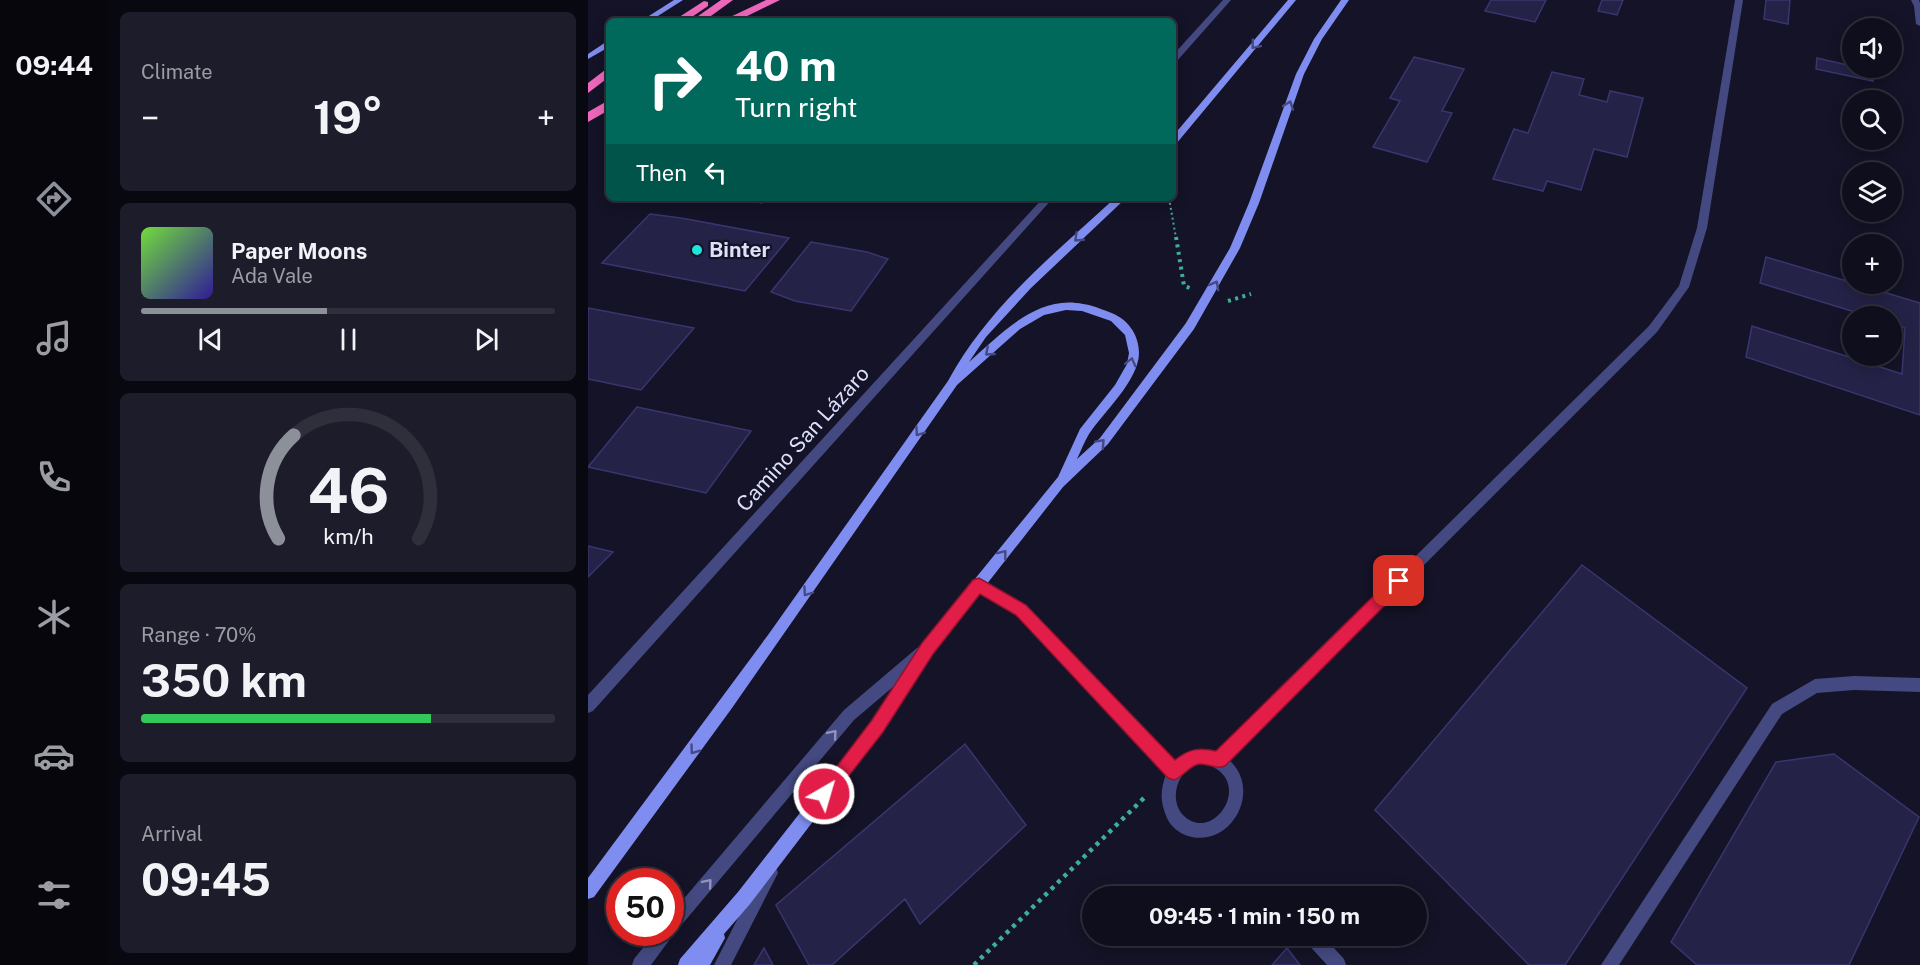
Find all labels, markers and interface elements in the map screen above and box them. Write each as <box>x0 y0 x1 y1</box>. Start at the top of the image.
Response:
map controls <box>1842 18 1902 366</box>
button: sound <box>1842 18 1902 78</box>
one-way arrow <box>1251 38 1262 49</box>
text: 40 m <box>735 41 837 90</box>
icon: right <box>636 42 714 120</box>
text: 09:44 <box>15 49 93 81</box>
text: Climate <box>141 60 213 84</box>
button: search <box>1842 90 1902 150</box>
text: 19° <box>313 91 383 144</box>
text: Turn right <box>735 91 858 123</box>
text: − <box>141 99 159 137</box>
text: + <box>537 99 555 137</box>
one-way arrow <box>1281 100 1294 111</box>
icon: left <box>699 156 732 189</box>
text: Then <box>636 160 687 186</box>
button: layers <box>1842 162 1902 222</box>
icon: directions <box>33 178 75 220</box>
one-way arrow <box>1075 231 1085 242</box>
button: + <box>1842 234 1902 294</box>
place label: Binter <box>709 237 771 262</box>
text: Paper Moons <box>231 238 367 264</box>
marker: Binter <box>690 243 704 257</box>
text: Ada Vale <box>231 264 313 288</box>
one-way arrow <box>1208 281 1219 291</box>
button: − <box>1842 306 1902 366</box>
icon: music <box>33 317 75 359</box>
icon: previous <box>194 323 227 356</box>
icon: pause <box>332 323 365 356</box>
icon: next <box>470 323 503 356</box>
one-way arrow <box>985 345 996 356</box>
one-way arrow <box>1124 358 1137 368</box>
street label: Camino San Lázaro <box>731 361 874 516</box>
one-way arrow <box>915 425 926 436</box>
one-way arrow <box>1094 439 1105 449</box>
text: 46 <box>307 455 389 528</box>
icon: phone <box>33 456 75 498</box>
text: km/h <box>323 525 373 550</box>
one-way arrow <box>996 550 1007 561</box>
pin <box>1373 555 1424 606</box>
icon: arrive <box>1382 564 1415 597</box>
one-way arrow <box>803 585 814 596</box>
icon: climate <box>33 596 75 638</box>
text: Range · 70% <box>141 623 256 647</box>
text: 350 km <box>141 654 307 707</box>
one-way arrow <box>826 730 837 741</box>
icon: car <box>33 735 75 777</box>
one-way arrow <box>690 744 701 755</box>
position arrow <box>792 762 856 826</box>
text: Arrival <box>141 822 203 846</box>
text: 09:45 <box>141 853 271 906</box>
speed limit sign: 50 <box>606 868 684 946</box>
icon: filters <box>33 874 75 916</box>
one-way arrow <box>701 879 712 890</box>
text: 09:45 · 1 min · 150 m <box>1149 903 1360 929</box>

